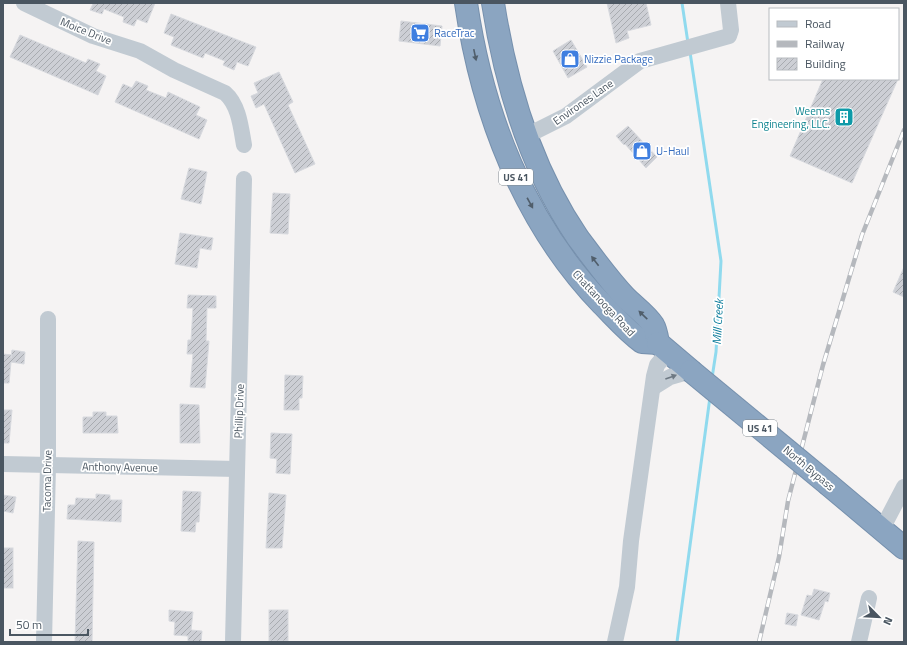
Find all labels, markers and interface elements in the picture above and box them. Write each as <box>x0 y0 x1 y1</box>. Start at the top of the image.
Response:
legend <box>769 8 899 80</box>
street label: Moice Drive <box>58 13 115 49</box>
text: Road <box>805 14 831 33</box>
supermarket icon: RaceTrac <box>409 22 431 44</box>
place label: RaceTrac <box>434 25 475 41</box>
text: Railway <box>805 34 845 53</box>
shop icon: Nizzie Package <box>559 48 581 70</box>
one-way arrow <box>472 49 478 61</box>
place label: Nizzie Package <box>584 51 653 67</box>
text: Building <box>805 54 846 73</box>
street label: Environes Lane <box>550 75 617 129</box>
place label: Weems Engineering, LLC. <box>752 103 830 132</box>
building icon: Weems Engineering, LLC. <box>833 106 855 128</box>
shop icon: U-Haul <box>631 140 653 162</box>
place label: U-Haul <box>656 143 689 159</box>
road number: US 41 <box>499 169 533 185</box>
one-way arrow <box>526 197 533 209</box>
one-way arrow <box>591 256 600 267</box>
street label: Chattanooga Road <box>569 266 639 340</box>
water label: Mill Creek <box>707 297 728 345</box>
one-way arrow <box>638 310 648 320</box>
one-way arrow <box>666 374 678 380</box>
street label: Phillip Drive <box>230 383 248 439</box>
road number: US 41 <box>743 420 777 436</box>
street label: North Bypass <box>780 442 838 494</box>
street label: Tacoma Drive <box>38 449 56 512</box>
street label: Anthony Avenue <box>82 458 159 476</box>
north arrow <box>859 597 899 637</box>
scale bar <box>10 611 88 637</box>
text: N <box>879 614 897 628</box>
text: 50 m <box>16 615 42 634</box>

